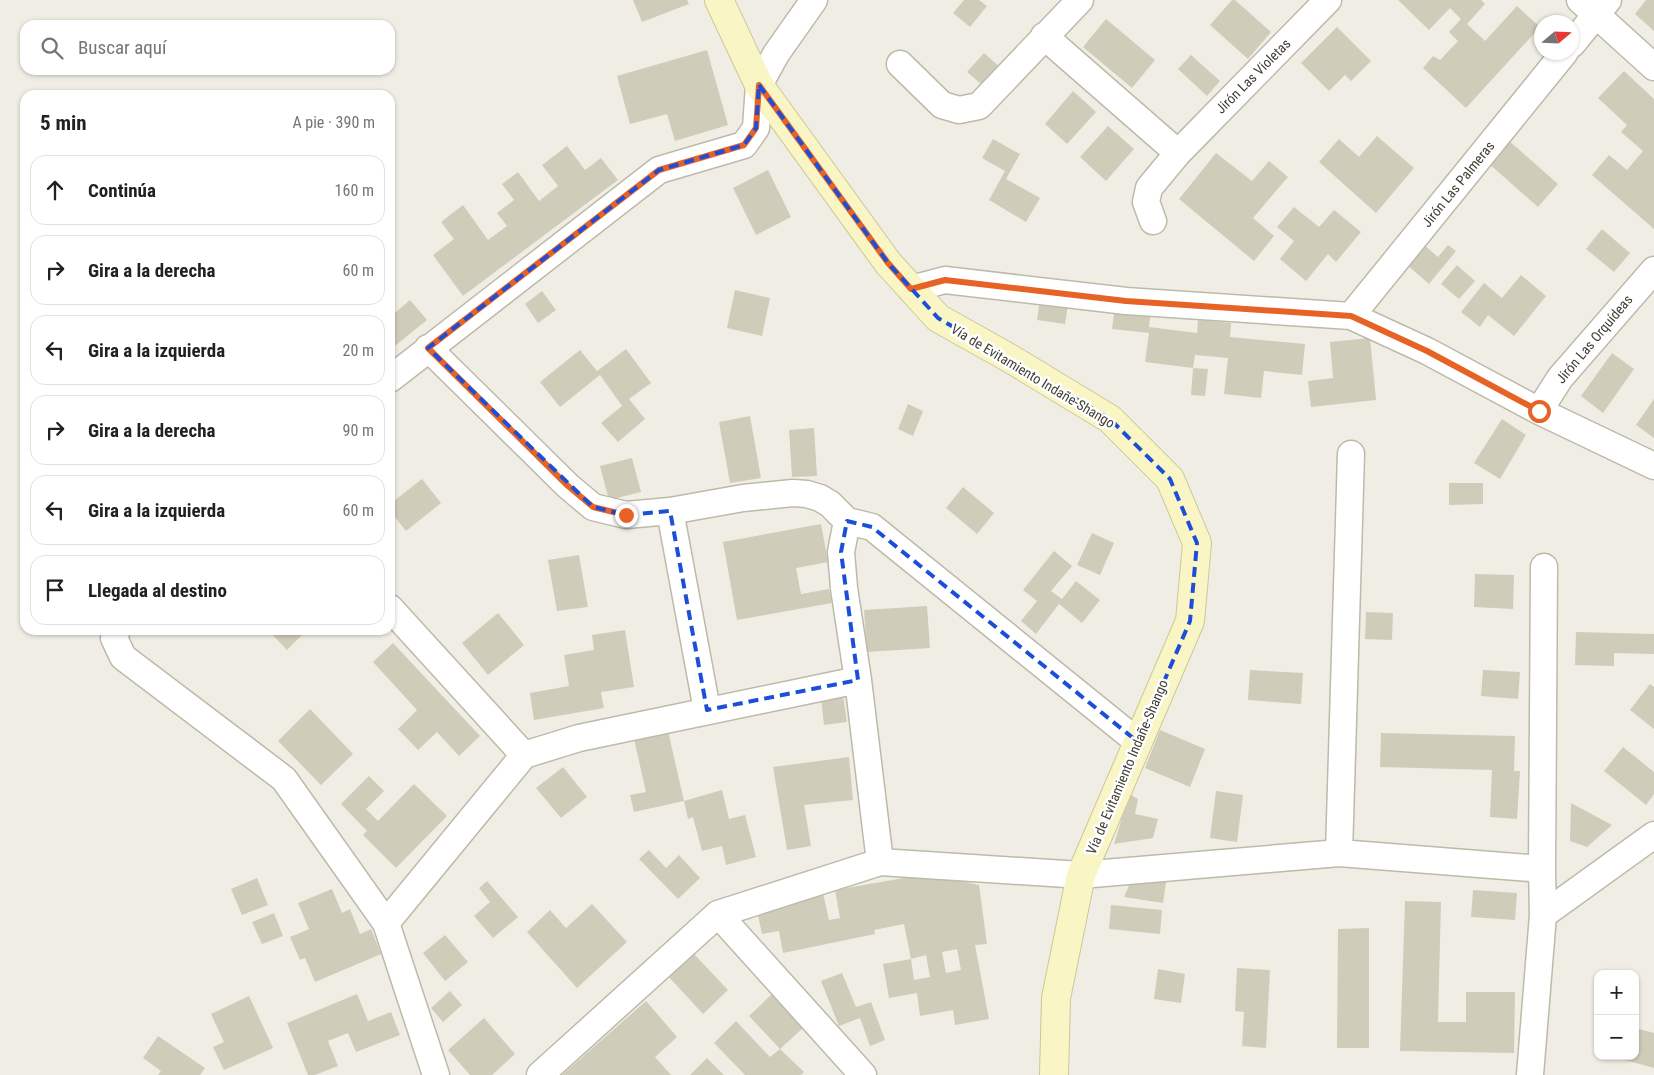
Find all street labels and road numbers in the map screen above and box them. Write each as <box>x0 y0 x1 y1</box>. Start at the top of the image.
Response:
street label: Jirón Las Violetas <box>1212 35 1294 117</box>
street label: Jirón Las Palmeras <box>1418 138 1498 230</box>
street label: Jirón Las Orquídeas <box>1552 292 1636 386</box>
street label: Vía de Evitamiento Indañe-Shango <box>948 321 1118 431</box>
street label: Vía de Evitamiento Indañe-Shango <box>1083 677 1171 857</box>

